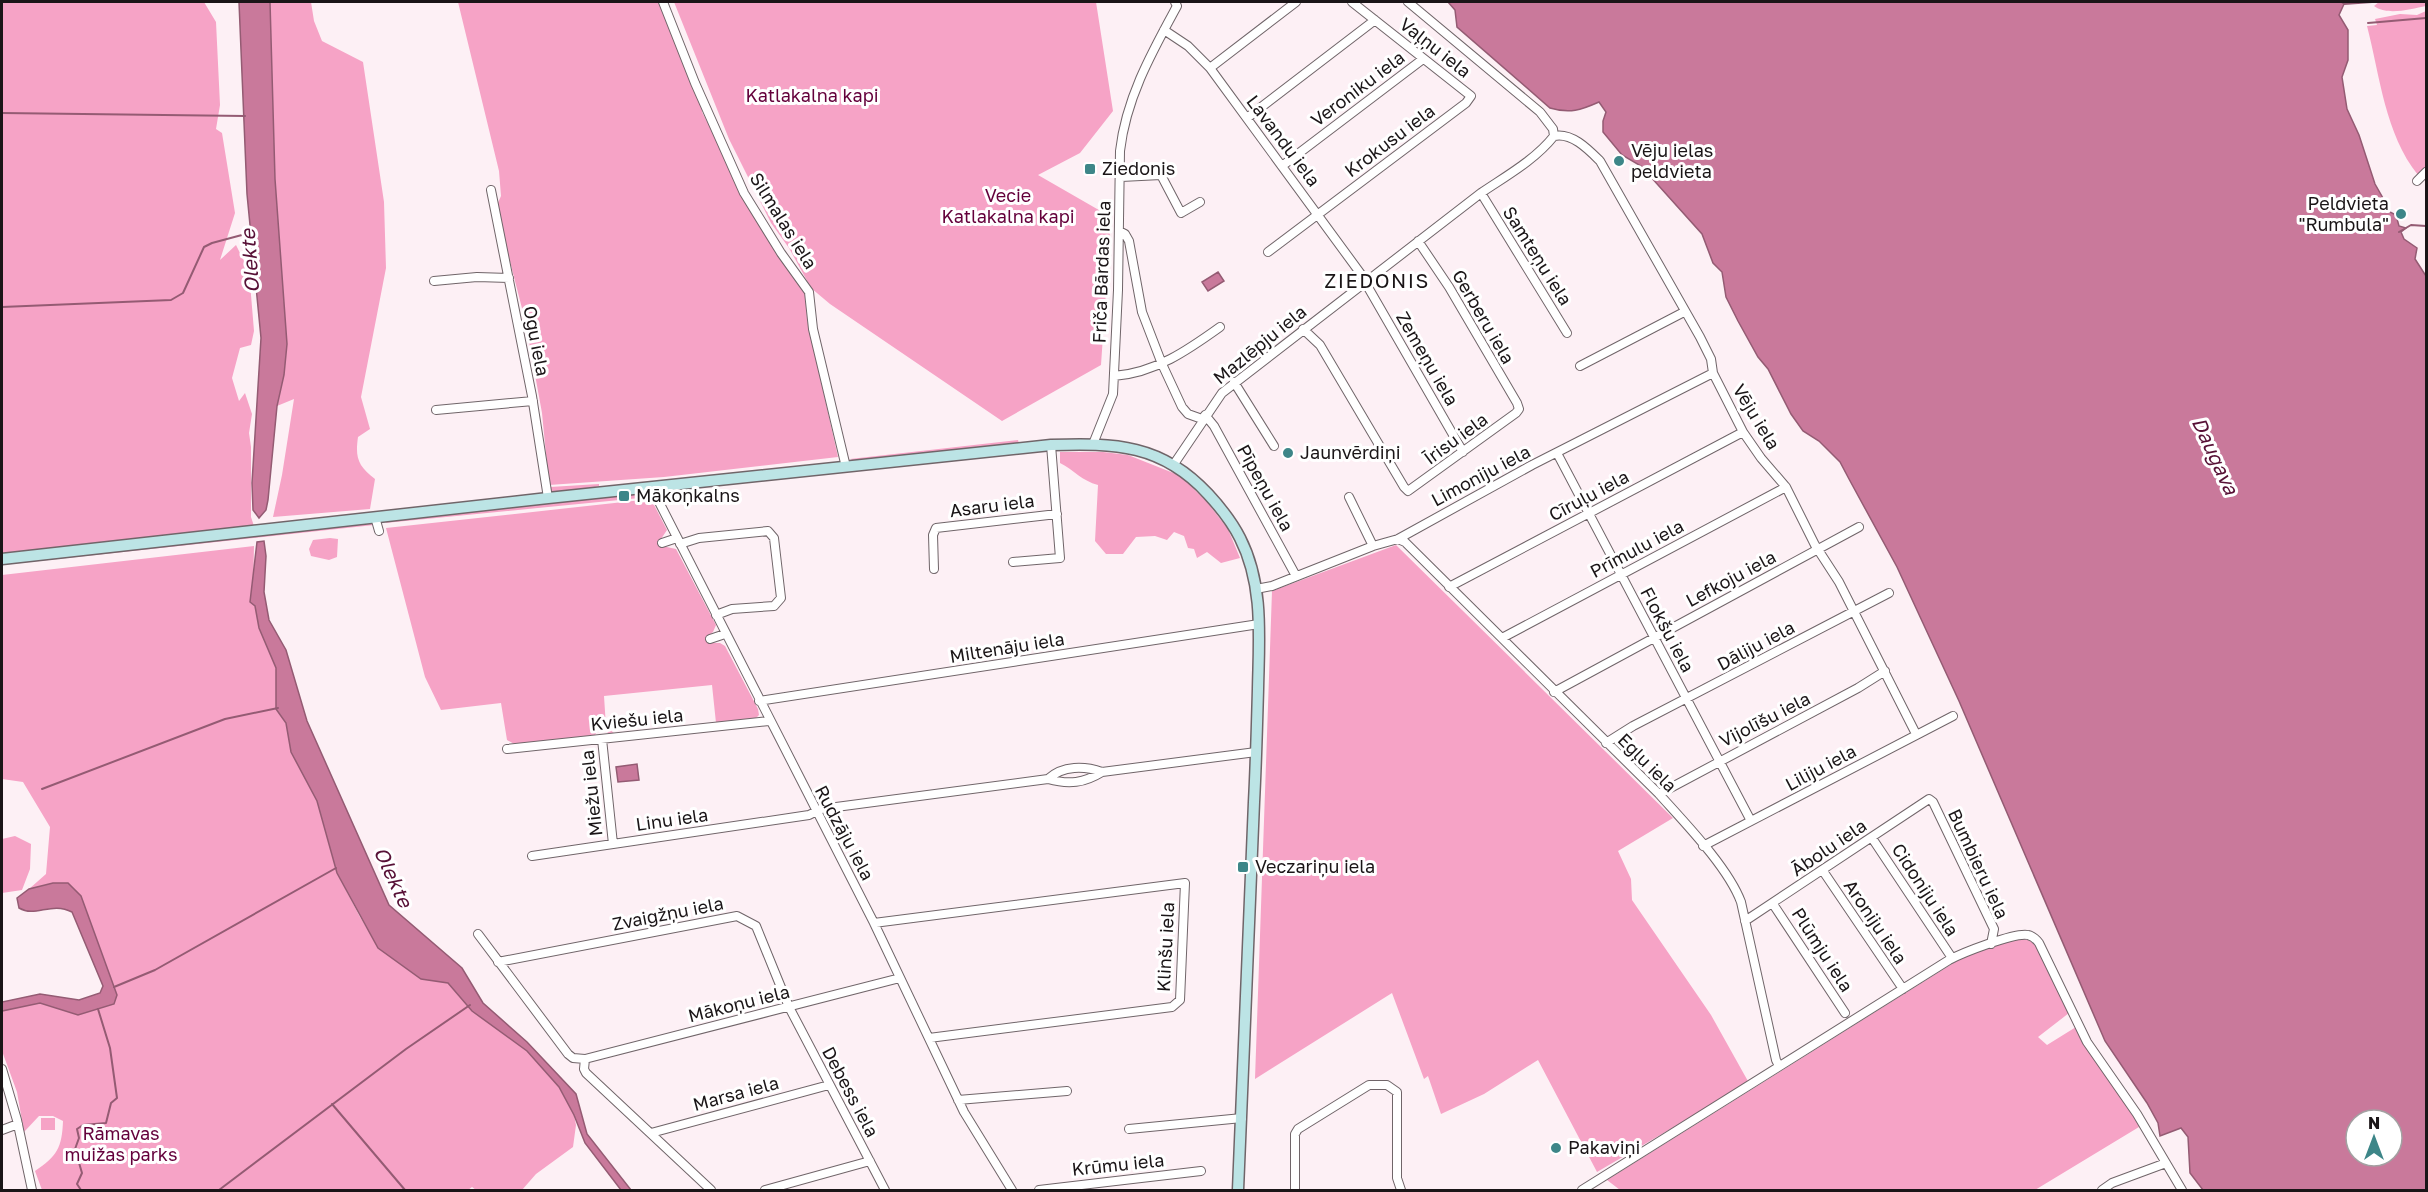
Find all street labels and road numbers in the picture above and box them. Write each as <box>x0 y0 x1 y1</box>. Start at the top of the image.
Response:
street label: Vaļņu iela <box>1395 13 1476 83</box>
street label: Veroniku iela <box>1306 46 1409 131</box>
street label: Lavandu iela <box>1242 90 1325 190</box>
street label: Krokusu iela <box>1340 99 1439 181</box>
street label: Silmalas iela <box>746 168 822 273</box>
street label: Friča Bārdas iela <box>1088 200 1114 344</box>
street label: Samteņu iela <box>1498 202 1577 310</box>
street label: Gerberu iela <box>1448 265 1520 368</box>
street label: Mazlēpju iela <box>1208 300 1310 388</box>
street label: Ogu iela <box>519 304 555 378</box>
street label: Zemeņu iela <box>1391 308 1464 410</box>
street label: Vēju iela <box>1729 380 1785 453</box>
street label: Īrisu iela <box>1419 408 1492 469</box>
street label: Pīpeņu iela <box>1232 440 1299 535</box>
street label: Limoniju iela <box>1427 440 1534 510</box>
street label: Cīruļu iela <box>1545 465 1632 525</box>
street label: Asaru iela <box>948 489 1036 521</box>
street label: Prīmulu iela <box>1586 514 1687 582</box>
street label: Lefkoju iela <box>1682 545 1779 611</box>
street label: Flokšu iela <box>1636 583 1700 676</box>
street label: Dāliju iela <box>1713 616 1798 675</box>
street label: Miltenāju iela <box>948 627 1066 667</box>
street label: Vijolīšu iela <box>1715 687 1814 751</box>
street label: Kviešu iela <box>589 703 684 735</box>
street label: Egļu iela <box>1614 728 1682 796</box>
street label: Liliju iela <box>1781 739 1860 795</box>
street label: Miežu iela <box>576 749 606 837</box>
street label: Rudzāju iela <box>811 781 879 884</box>
street label: Linu iela <box>634 803 709 835</box>
street label: Bumbieru iela <box>1944 805 2014 922</box>
street label: Ābolu iela <box>1787 814 1870 880</box>
street label: Cidoniju iela <box>1888 839 1964 940</box>
street label: Aroniju iela <box>1840 875 1912 968</box>
street label: Zvaigžņu iela <box>610 891 726 936</box>
street label: Klinšu iela <box>1152 901 1178 992</box>
street label: Plūmju iela <box>1788 903 1858 996</box>
street label: Mākoņu iela <box>686 980 792 1027</box>
street label: Debess iela <box>818 1043 884 1141</box>
street label: Marsa iela <box>690 1071 781 1115</box>
street label: Krūmu iela <box>1071 1148 1165 1180</box>

